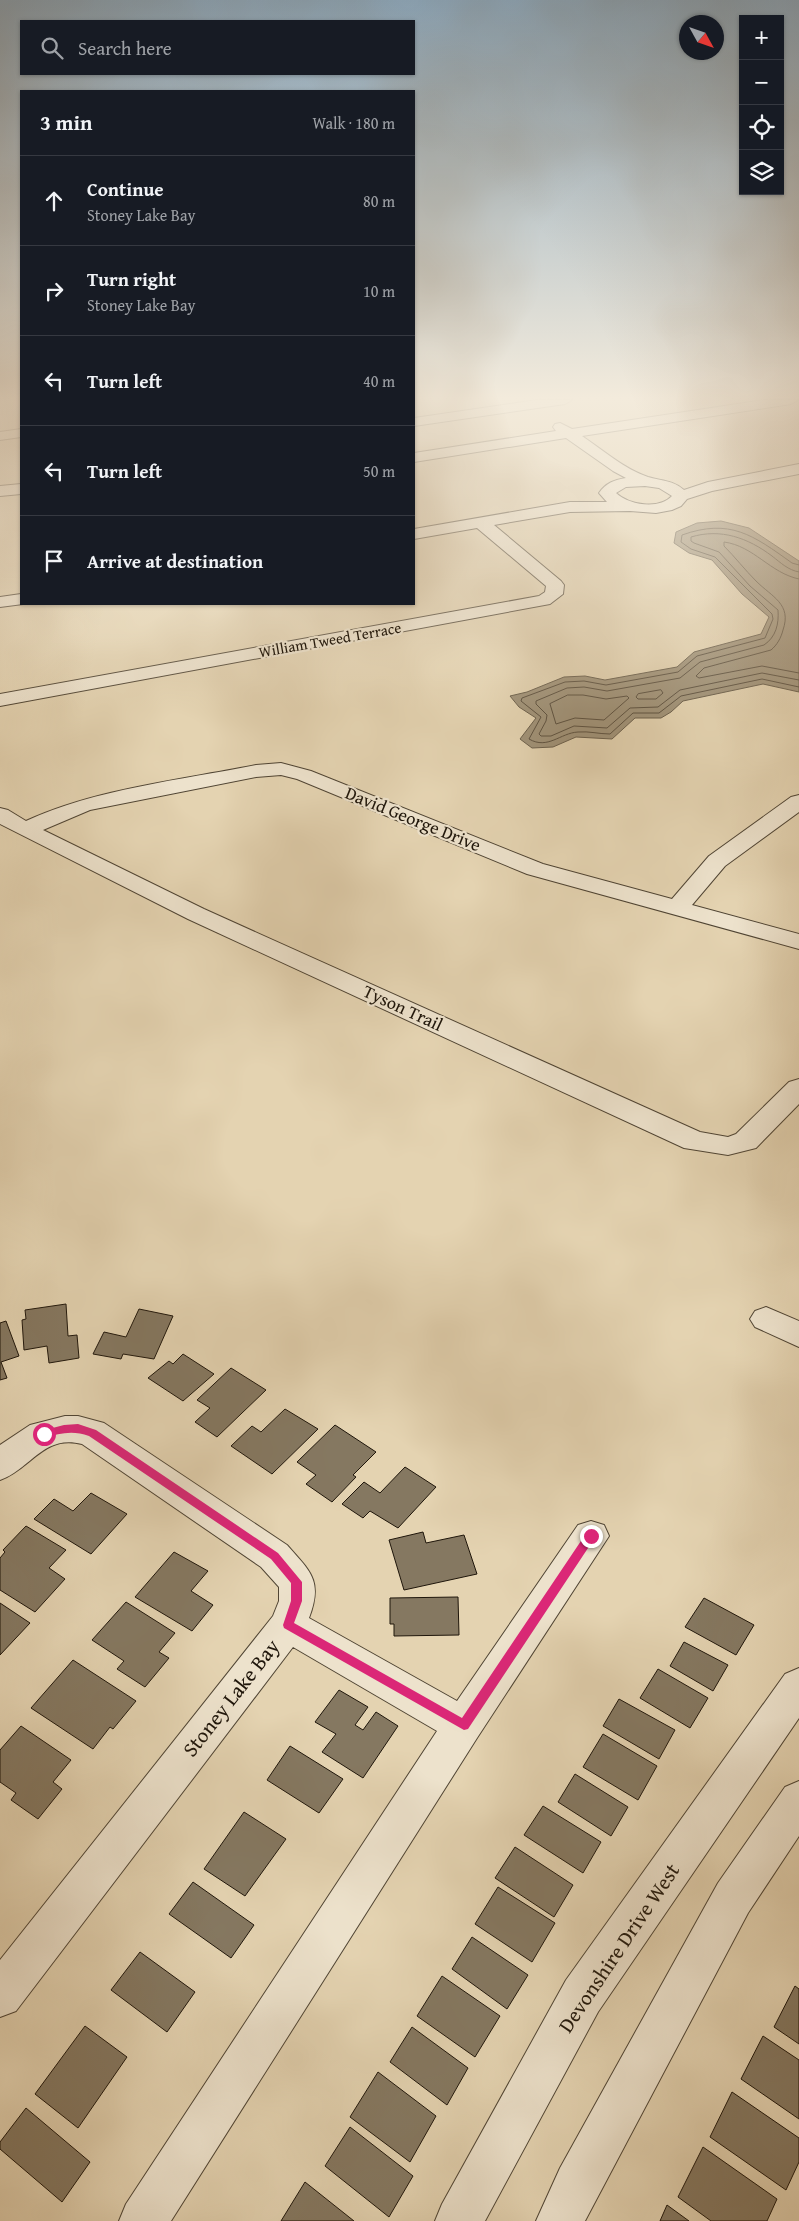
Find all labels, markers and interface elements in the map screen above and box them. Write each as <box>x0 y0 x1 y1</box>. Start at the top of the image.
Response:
north arrow <box>679 15 724 60</box>
map controls <box>739 15 784 195</box>
button: + <box>739 15 784 60</box>
search box <box>20 20 415 75</box>
icon: search <box>38 34 66 62</box>
text: Search here <box>78 34 172 62</box>
button: − <box>739 60 784 105</box>
button: locate <box>739 105 784 150</box>
text: 3 min <box>40 107 92 138</box>
text: Walk · 180 m <box>312 111 395 135</box>
button: layers <box>739 150 784 195</box>
text: Continue <box>87 175 164 203</box>
icon: ahead <box>40 187 68 215</box>
text: 80 m <box>363 189 395 213</box>
text: Stoney Lake Bay <box>87 203 195 227</box>
text: Turn right <box>87 265 176 293</box>
icon: right <box>40 277 68 305</box>
text: 10 m <box>363 279 395 303</box>
text: Stoney Lake Bay <box>87 293 195 317</box>
icon: left <box>40 367 68 395</box>
text: Turn left <box>87 367 162 395</box>
text: 40 m <box>363 369 395 393</box>
icon: left <box>40 457 68 485</box>
text: Turn left <box>87 457 162 485</box>
text: 50 m <box>363 459 395 483</box>
icon: arrive <box>40 547 68 575</box>
text: Arrive at destination <box>87 547 263 575</box>
street label: William Tweed Terrace <box>257 617 403 662</box>
street label: David George Drive <box>341 779 485 858</box>
street label: Tyson Trail <box>359 977 448 1038</box>
route start <box>33 1423 56 1446</box>
route end <box>580 1525 603 1548</box>
street label: Stoney Lake Bay <box>175 1632 287 1763</box>
street label: Devonshire Drive West <box>550 1856 687 2039</box>

